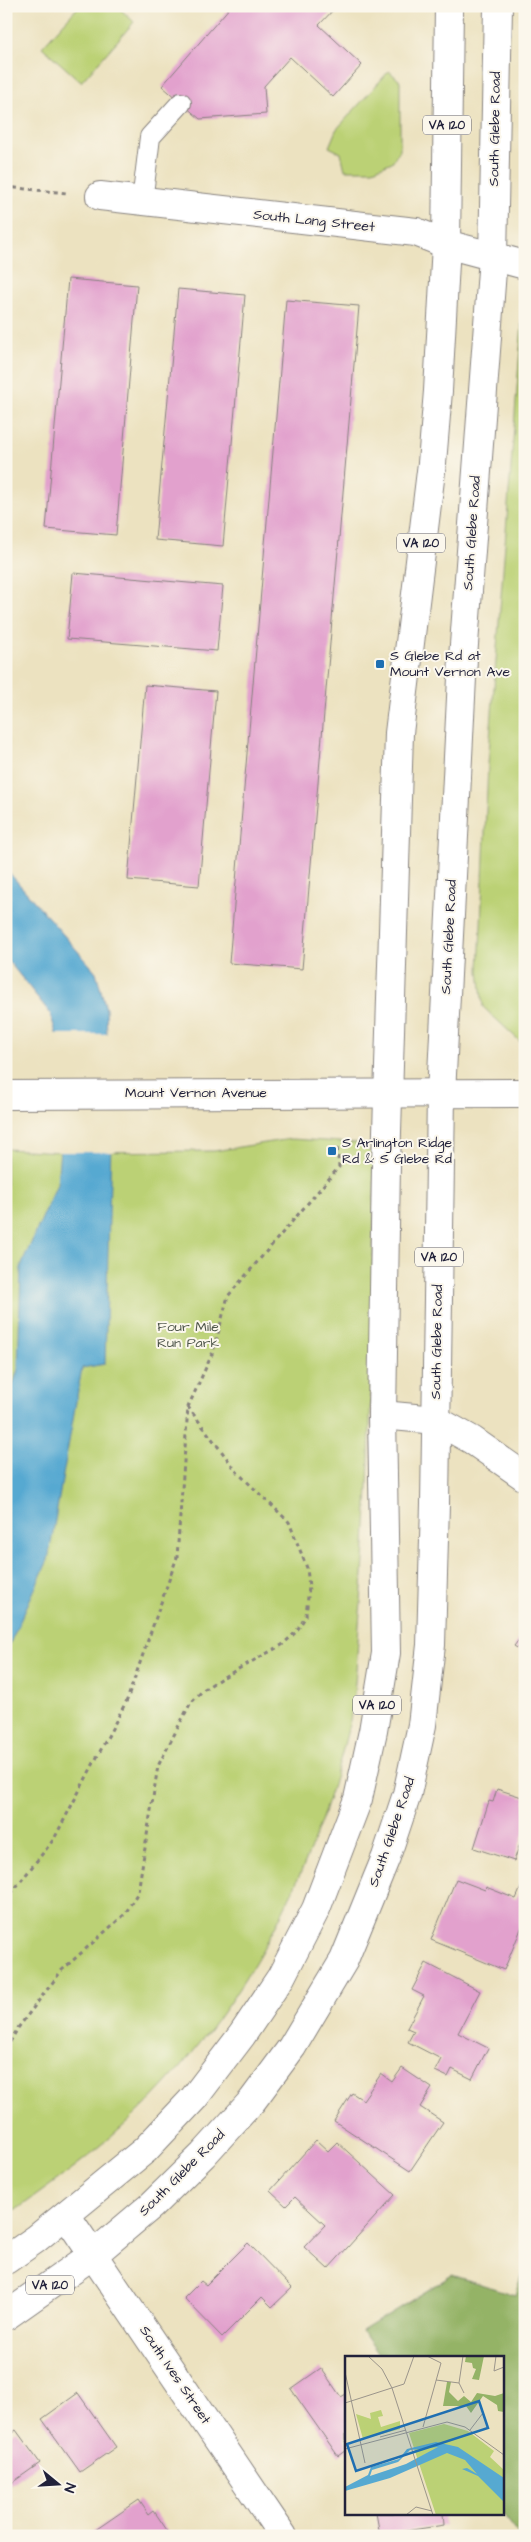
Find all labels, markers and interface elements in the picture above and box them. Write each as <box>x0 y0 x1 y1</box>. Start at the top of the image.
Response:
street label: South Glebe Road <box>484 71 506 187</box>
road number: VA 120 <box>423 116 471 134</box>
street label: South Lang Street <box>252 205 376 237</box>
street label: South Glebe Road <box>458 475 486 591</box>
road number: VA 120 <box>397 534 445 552</box>
place label: S Glebe Rd at Mount Vernon Ave <box>390 646 511 682</box>
marker: S Glebe Rd at Mount Vernon Ave <box>374 658 386 670</box>
street label: South Glebe Road <box>436 879 462 995</box>
street label: Mount Vernon Avenue <box>125 1083 267 1103</box>
place label: S Arlington Ridge Rd & S Glebe Rd <box>342 1133 452 1169</box>
marker: S Arlington Ridge Rd & S Glebe Rd <box>326 1145 338 1157</box>
road number: VA 120 <box>415 1248 463 1266</box>
street label: South Glebe Road <box>426 1284 448 1400</box>
park label: Four Mile Run Park <box>157 1317 219 1353</box>
road number: VA 120 <box>353 1696 401 1714</box>
street label: South Glebe Road <box>364 1774 420 1890</box>
street label: South Glebe Road <box>134 2125 230 2221</box>
road number: VA 120 <box>26 2276 74 2294</box>
street label: South Ives Street <box>135 2322 216 2429</box>
inset map <box>345 2356 504 2514</box>
north arrow <box>32 2460 82 2510</box>
text: N <box>58 2480 80 2495</box>

